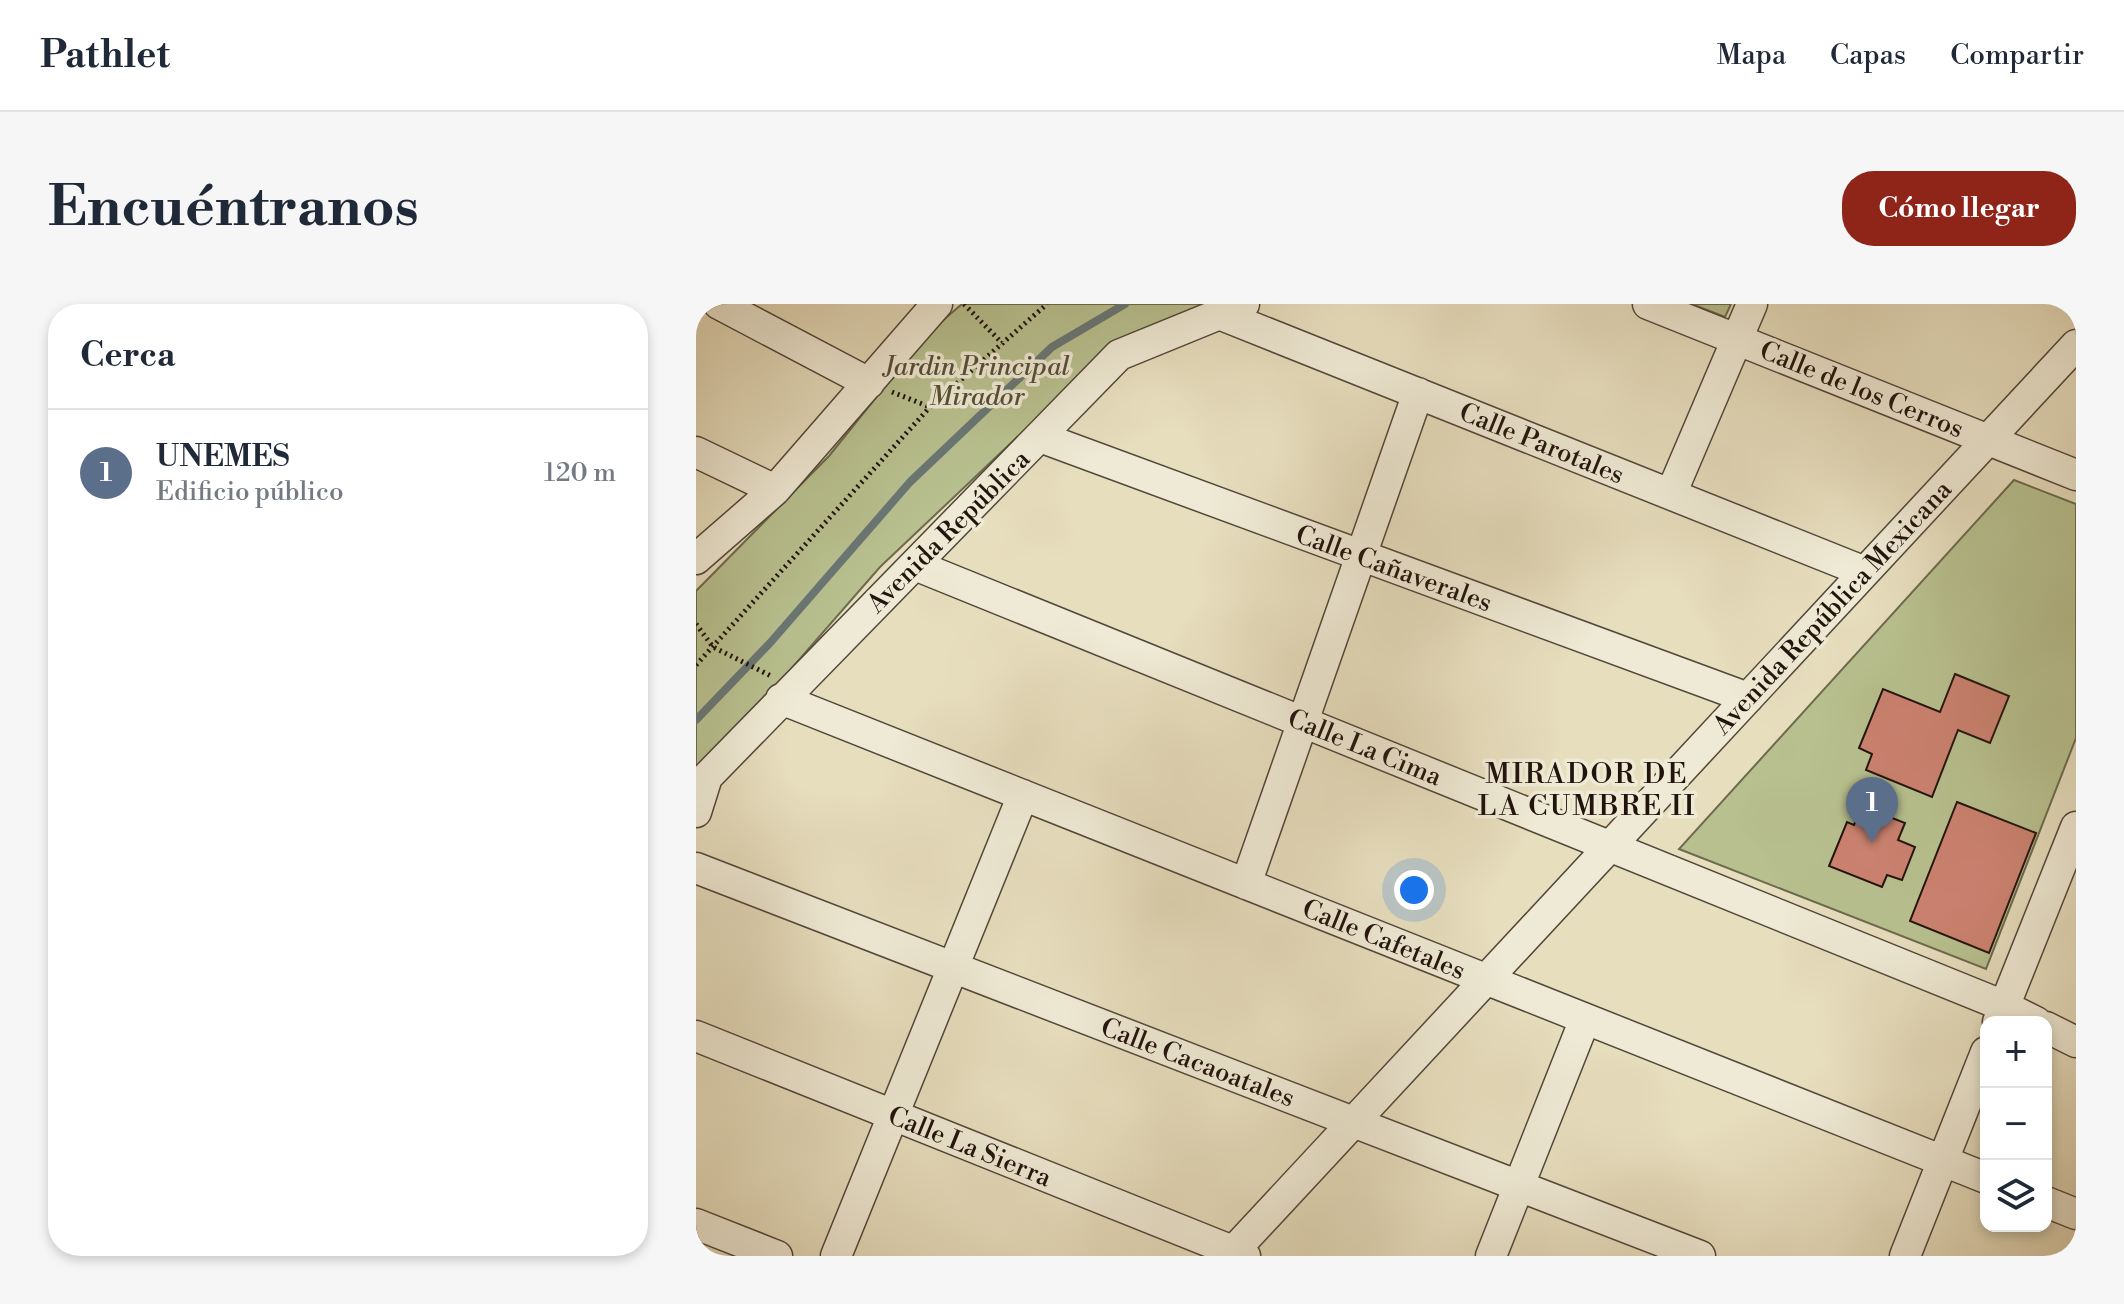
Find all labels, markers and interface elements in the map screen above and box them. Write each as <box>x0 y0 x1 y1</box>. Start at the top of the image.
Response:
text: Pathlet <box>40 32 170 79</box>
text: Mapa <box>1717 38 1786 73</box>
text: Capas <box>1830 38 1906 73</box>
text: Compartir <box>1950 38 2084 73</box>
button: Cómo llegar <box>1842 171 2076 246</box>
text: Encuéntranos <box>48 173 419 243</box>
street label: Calle de los Cerros <box>1755 334 1968 445</box>
text: Cerca <box>80 335 175 377</box>
park label: Jardin Principal Mirador <box>881 351 1070 413</box>
street label: Calle Parotales <box>1455 396 1629 492</box>
text: UNEMES <box>156 438 290 476</box>
street label: Avenida República <box>860 443 1038 621</box>
text: 1 <box>100 457 112 489</box>
text: 120 m <box>544 457 616 489</box>
street label: Avenida República Mexicana <box>1706 473 1960 742</box>
text: Edificio público <box>156 476 344 508</box>
street label: Calle Cañaverales <box>1291 519 1496 619</box>
street label: Calle La Cima <box>1283 703 1447 794</box>
district label: MIRADOR DE LA CUMBRE II <box>1478 757 1696 824</box>
pin: 1 <box>1846 777 1898 843</box>
your location <box>1394 870 1434 910</box>
street label: Calle Cafetales <box>1297 893 1470 987</box>
street label: Calle Cacaoatales <box>1096 1011 1299 1115</box>
map controls <box>1980 1016 2052 1232</box>
button: + <box>1980 1016 2052 1088</box>
button: − <box>1980 1088 2052 1160</box>
street label: Calle La Sierra <box>883 1100 1057 1195</box>
button: layers <box>1980 1160 2052 1232</box>

